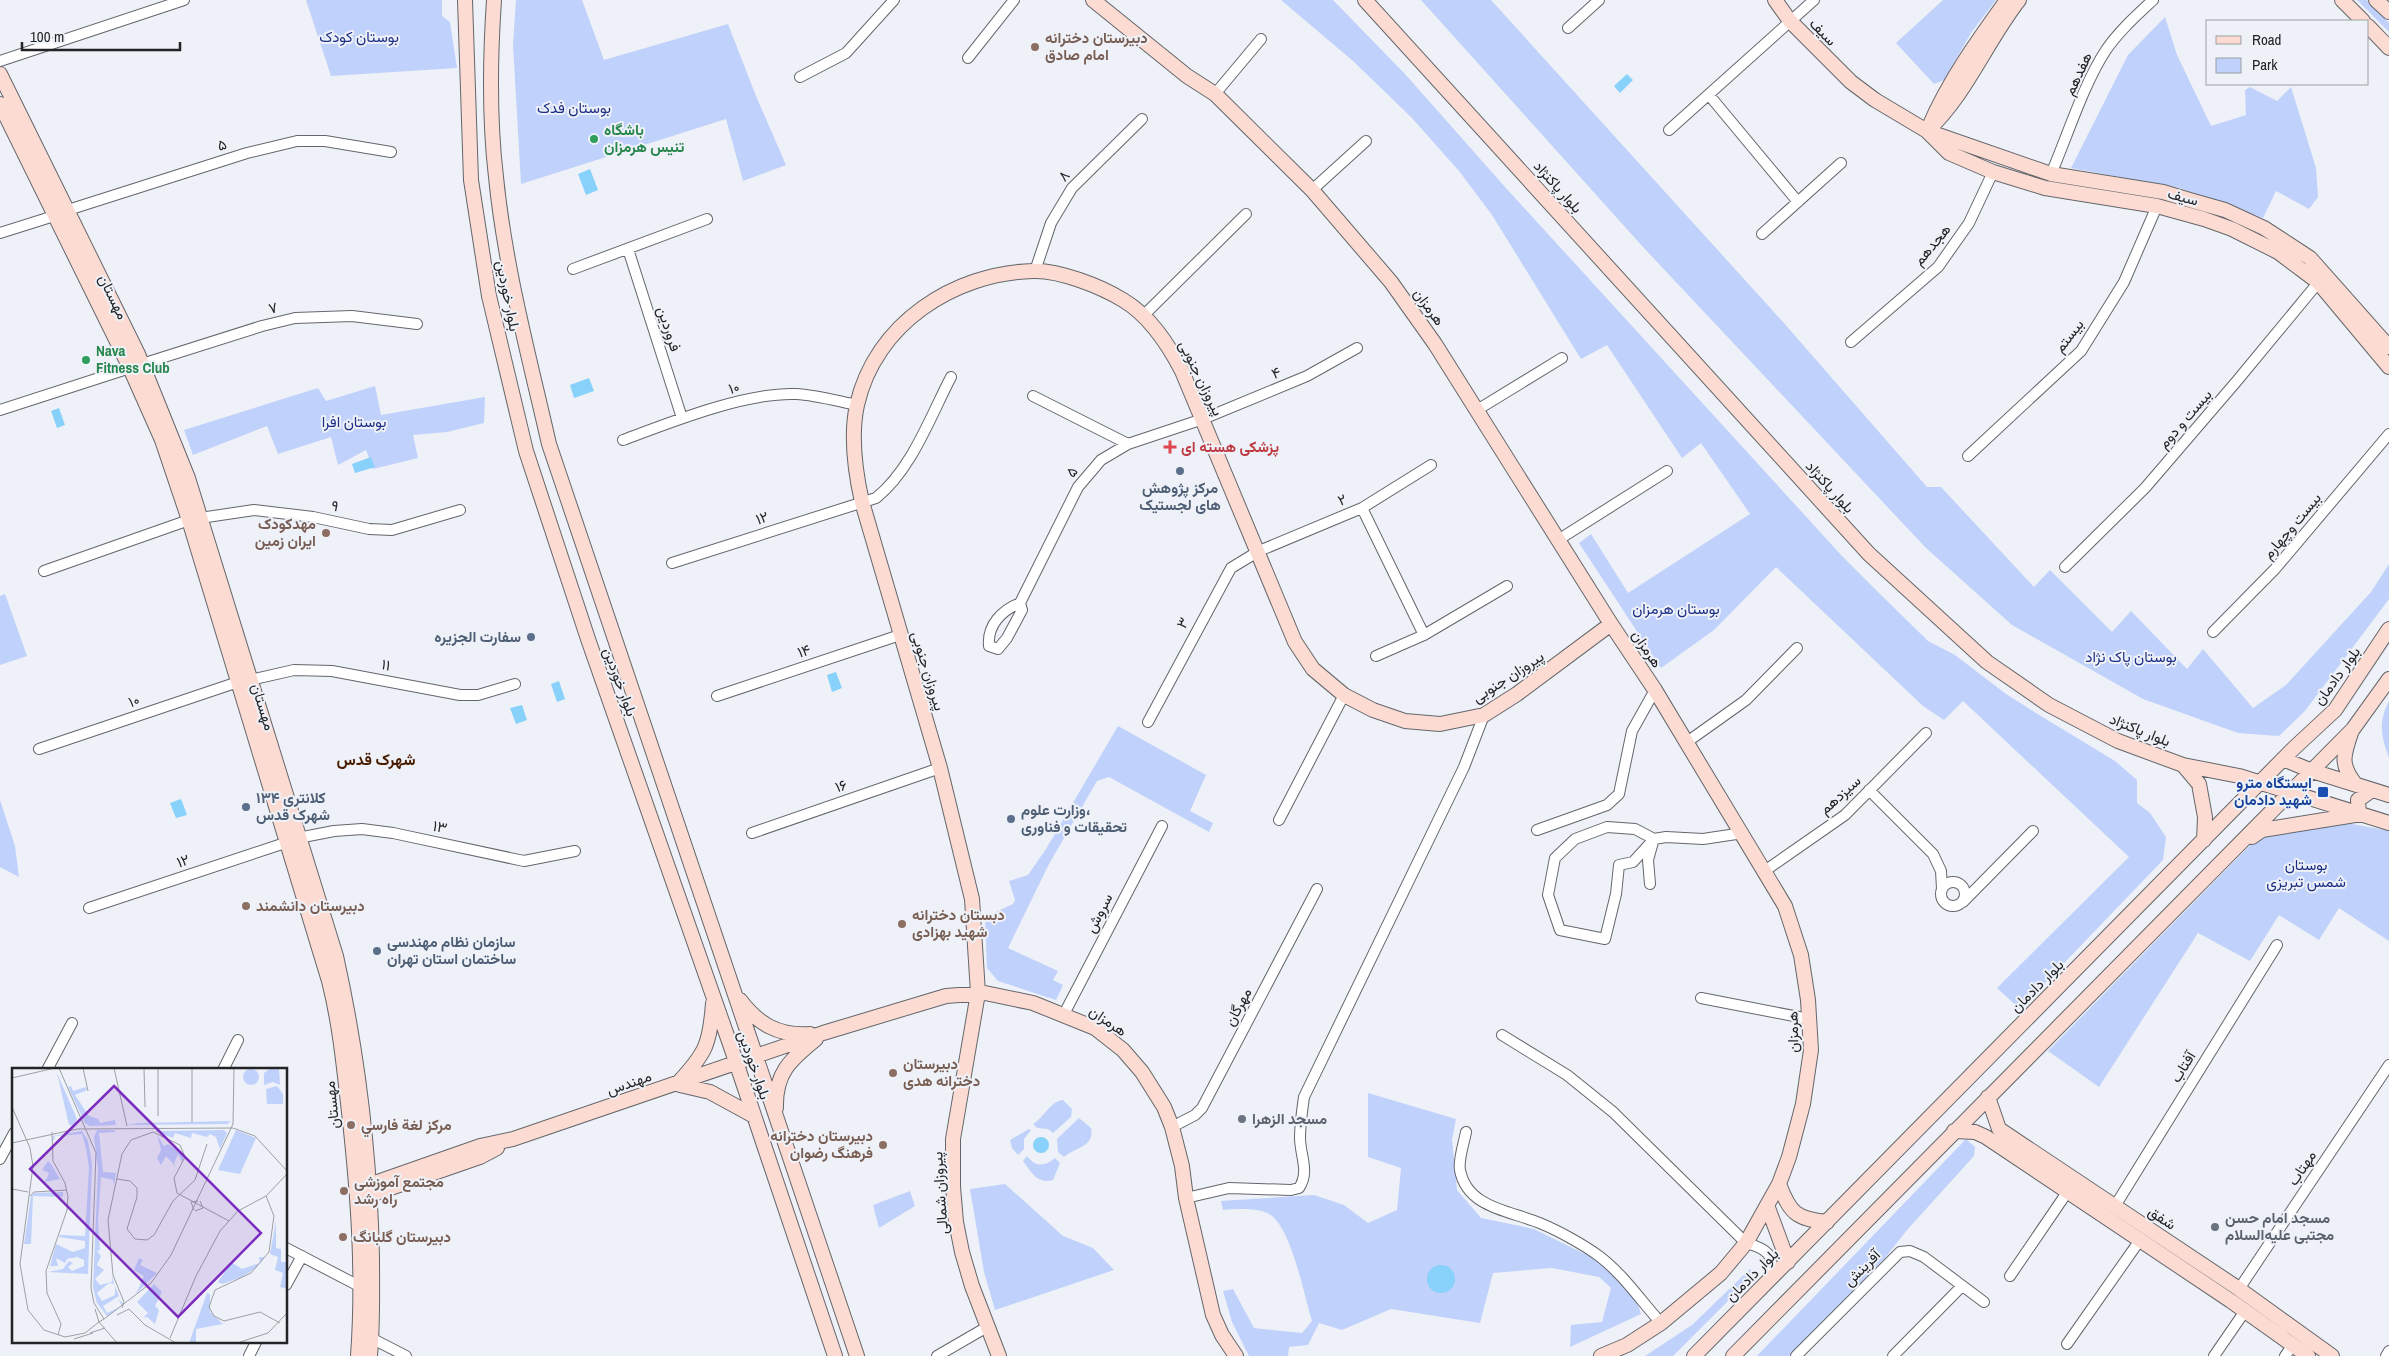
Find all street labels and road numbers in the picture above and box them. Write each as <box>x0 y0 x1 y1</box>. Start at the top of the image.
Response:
street label: سیف <box>1805 13 1842 50</box>
street label: هفدهم <box>2058 49 2097 99</box>
street label: ۵ <box>214 133 229 156</box>
street label: بلوار پاکنژاد <box>1529 156 1588 218</box>
street label: ۸ <box>1053 165 1075 186</box>
street label: سیف <box>2165 182 2201 211</box>
street label: هجدهم <box>1908 219 1955 270</box>
street label: بلوار خوردین <box>491 259 526 333</box>
street label: مهستان <box>94 271 133 323</box>
street label: هرمزان <box>1409 284 1450 330</box>
street label: ۷ <box>266 296 280 319</box>
street label: فروردین <box>652 304 687 354</box>
street label: بیستم <box>2049 314 2088 357</box>
street label: پیروزان جنوبی <box>1174 336 1229 419</box>
street label: ۴ <box>1268 361 1284 384</box>
street label: ۱۰ <box>726 376 742 399</box>
street label: بیست و دوم <box>2153 384 2216 453</box>
street label: بلوار پاکنژاد <box>1801 456 1860 518</box>
street label: ۵ <box>1061 462 1083 482</box>
street label: ۲ <box>1334 488 1350 511</box>
street label: بیست وچهارم <box>2258 488 2326 563</box>
street label: ۹ <box>329 494 341 517</box>
street label: ۱۲ <box>753 506 771 529</box>
street label: ۳ <box>1171 613 1194 632</box>
street label: هرمزان <box>1627 626 1668 672</box>
street label: پیروزان جنوبی <box>906 629 950 713</box>
street label: ۱۴ <box>794 638 814 663</box>
street label: بلوار دادمان <box>2308 642 2365 709</box>
street label: بلوار خوردین <box>598 645 643 719</box>
street label: پیروزان جنوبی <box>1468 645 1548 708</box>
street label: ۱۱ <box>380 653 392 676</box>
street label: مهستان <box>246 681 281 733</box>
street label: ۱۰ <box>125 689 142 712</box>
street label: بلوار پاکنژاد <box>2107 708 2174 751</box>
street label: سیزدهم <box>1814 770 1865 819</box>
street label: ۱۶ <box>832 774 850 797</box>
street label: ۱۳ <box>431 815 449 838</box>
street label: ۱۲ <box>174 849 192 872</box>
street label: سروش <box>1080 889 1117 936</box>
street label: بلوار دادمان <box>2005 954 2068 1017</box>
street label: مهرگان <box>1219 984 1256 1030</box>
street label: هرمزان <box>1085 1000 1131 1041</box>
street label: هرمزان <box>1782 1011 1803 1053</box>
street label: بلوار خوردین <box>733 1027 776 1102</box>
street label: آفتاب <box>2165 1046 2201 1086</box>
street label: مهندس <box>604 1065 654 1100</box>
street label: مهستان <box>319 1080 344 1130</box>
street label: مهتاب <box>2282 1146 2321 1189</box>
street label: پیروزان شمالی <box>926 1151 953 1235</box>
street label: شفق <box>2144 1201 2181 1235</box>
street label: بلوار دادمان <box>1720 1243 1783 1306</box>
street label: آفرینش <box>1839 1243 1886 1291</box>

